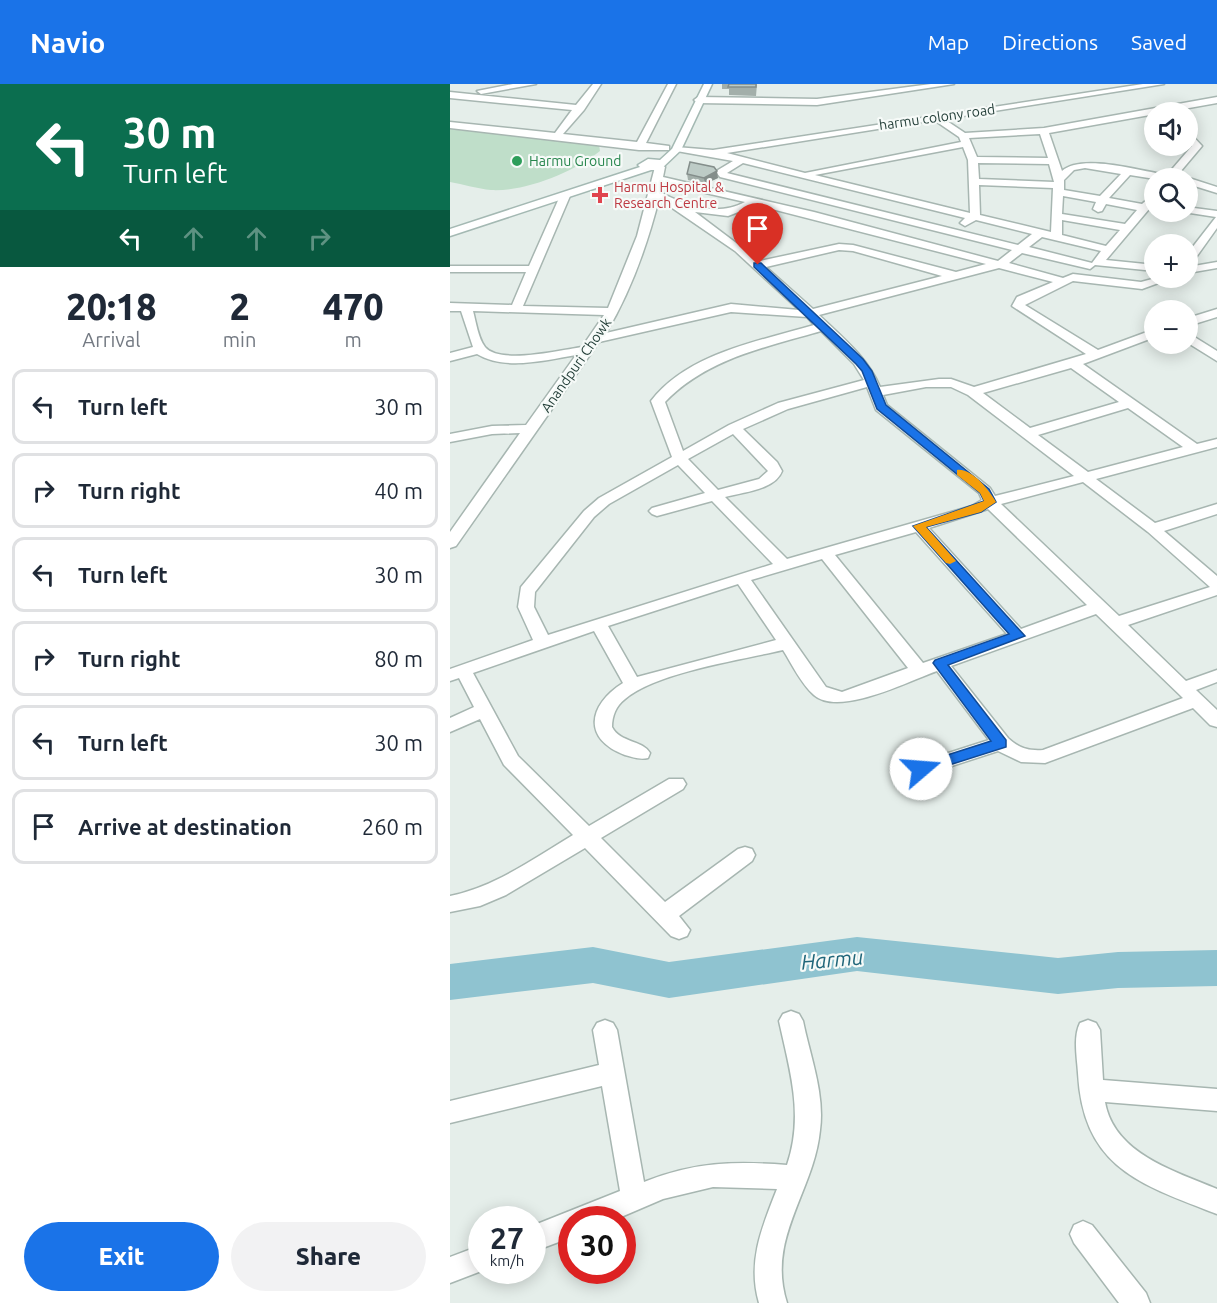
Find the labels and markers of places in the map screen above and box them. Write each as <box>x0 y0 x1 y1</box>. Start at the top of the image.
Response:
place label: Harmu Ground <box>529 153 621 169</box>
marker: Harmu Ground <box>510 154 524 168</box>
place label: Harmu Hospital & Research Centre <box>614 179 725 211</box>
marker: Harmu Hospital & Research Centre <box>591 186 609 204</box>
pin <box>732 203 783 265</box>

